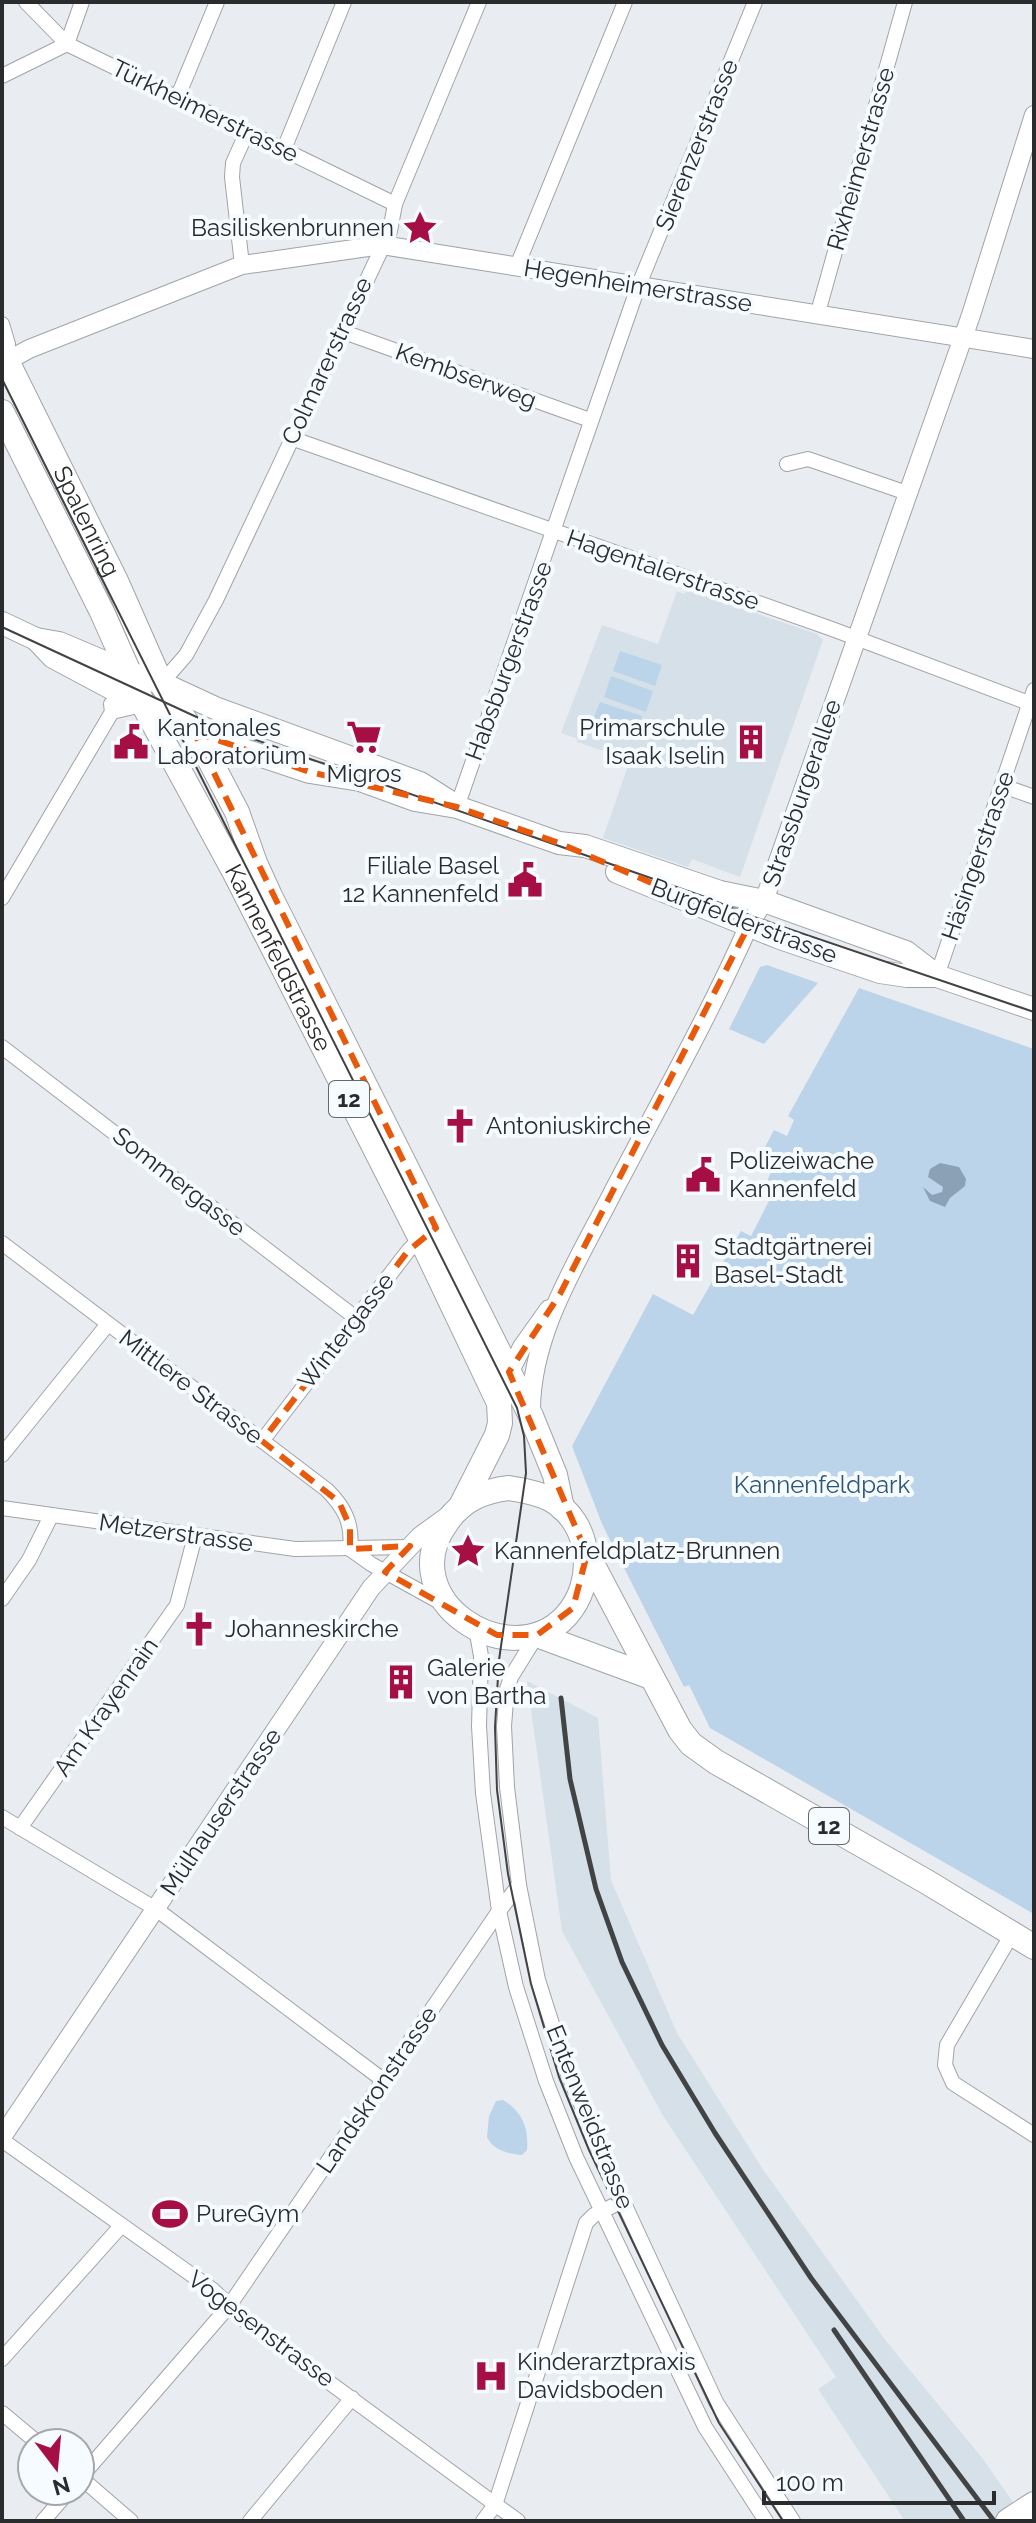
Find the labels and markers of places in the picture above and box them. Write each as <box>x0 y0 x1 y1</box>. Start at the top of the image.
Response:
place icon: Basiliskenbrunnen <box>401 209 439 247</box>
place label: Basiliskenbrunnen <box>191 213 394 242</box>
place label: Kantonales Laboratorium <box>157 713 307 770</box>
place label: Primarschule Isaak Iselin <box>579 713 725 770</box>
supermarket icon: Migros <box>345 718 383 756</box>
public building icon: Kantonales Laboratorium <box>112 723 150 761</box>
building icon: Primarschule Isaak Iselin <box>732 723 770 761</box>
place label: Migros <box>326 759 402 788</box>
place label: Filiale Basel 12 Kannenfeld <box>343 851 499 908</box>
public building icon: Filiale Basel 12 Kannenfeld <box>506 861 544 899</box>
church icon: Antoniuskirche <box>441 1107 479 1145</box>
place label: Antoniuskirche <box>486 1111 651 1140</box>
place label: Polizeiwache Kannenfeld <box>729 1146 874 1203</box>
public building icon: Polizeiwache Kannenfeld <box>684 1156 722 1194</box>
place label: Stadtgärtnerei Basel-Stadt <box>714 1232 872 1289</box>
building icon: Stadtgärtnerei Basel-Stadt <box>669 1242 707 1280</box>
place icon: Kannenfeldplatz-Brunnen <box>449 1532 487 1570</box>
place label: Kannenfeldplatz-Brunnen <box>494 1536 780 1565</box>
church icon: Johanneskirche <box>180 1610 218 1648</box>
place label: Johanneskirche <box>225 1614 399 1643</box>
place label: Galerie von Bartha <box>427 1653 546 1710</box>
building icon: Galerie von Bartha <box>382 1663 420 1701</box>
sports icon: PureGym <box>151 2195 189 2233</box>
place label: PureGym <box>196 2199 299 2228</box>
place label: Kinderarztpraxis Davidsboden <box>517 2347 696 2404</box>
hospital icon: Kinderarztpraxis Davidsboden <box>472 2357 510 2395</box>

